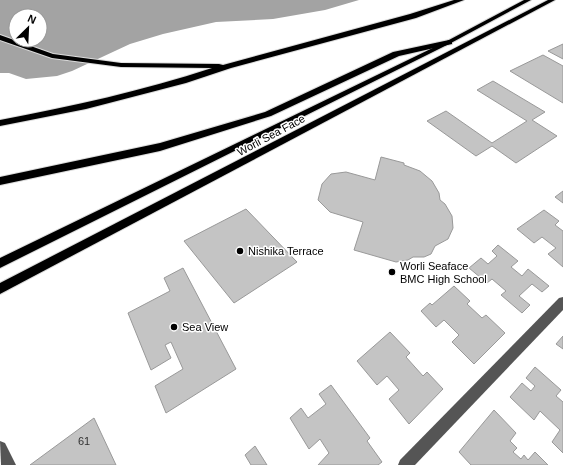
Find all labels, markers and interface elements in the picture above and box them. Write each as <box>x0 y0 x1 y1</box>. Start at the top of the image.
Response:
north arrow <box>8 8 48 48</box>
text: N <box>26 12 38 26</box>
street label: Worli Sea Face <box>235 112 307 158</box>
place label: Nishika Terrace <box>248 245 324 257</box>
marker: Nishika Terrace <box>235 246 245 256</box>
place label: Worli Seaface BMC High School <box>400 260 487 285</box>
marker: Worli Seaface BMC High School <box>387 267 397 277</box>
place label: Sea View <box>182 321 228 333</box>
marker: Sea View <box>169 322 179 332</box>
house number: 61 <box>78 435 90 447</box>

